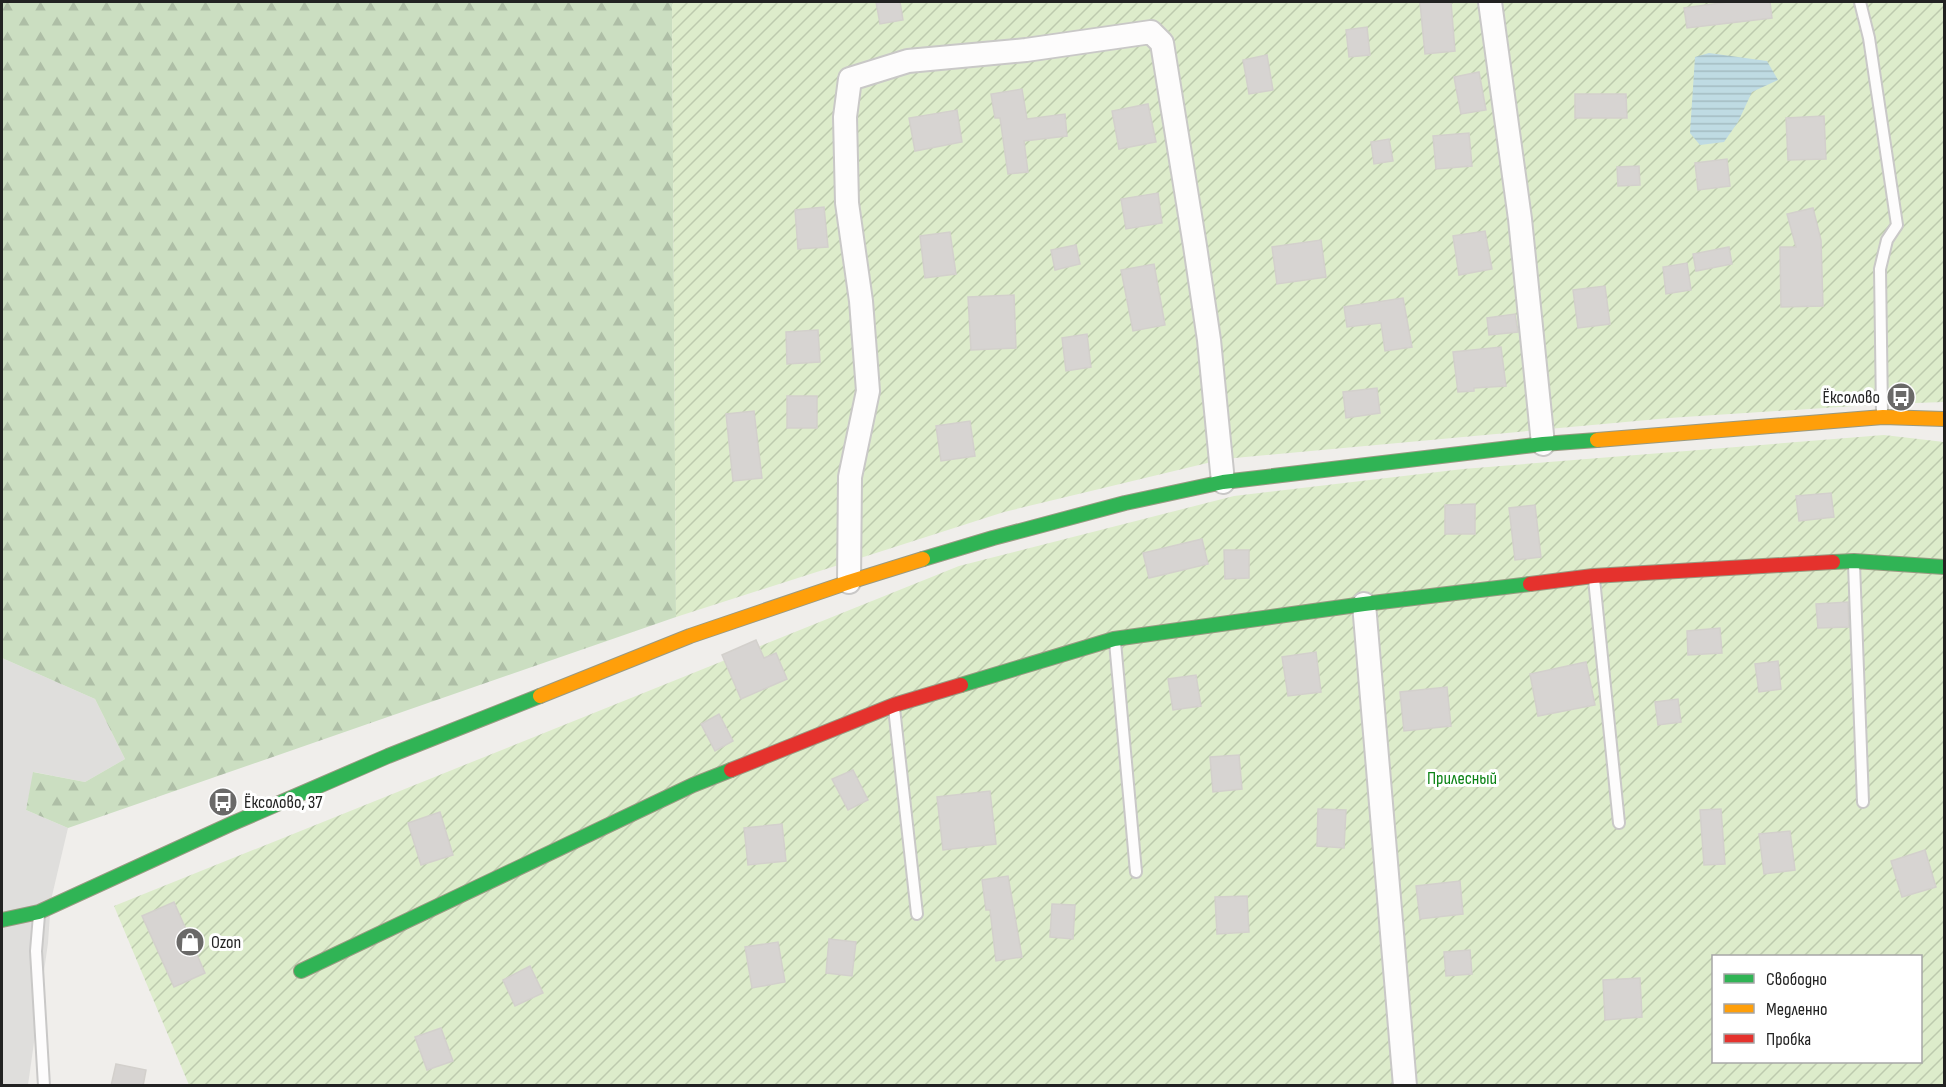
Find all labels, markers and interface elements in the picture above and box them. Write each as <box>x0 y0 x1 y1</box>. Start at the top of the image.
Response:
bus stop icon: Ёксолово <box>1885 381 1917 413</box>
place label: Ёксолово <box>1823 387 1880 408</box>
park label: Прилесный <box>1427 768 1497 789</box>
bus stop icon: Ёксолово, 37 <box>207 786 239 818</box>
place label: Ёксолово, 37 <box>244 792 323 813</box>
shop icon: Ozon <box>174 926 206 958</box>
place label: Ozon <box>211 932 241 953</box>
legend <box>1712 955 1922 1063</box>
text: Свободно <box>1766 969 1827 990</box>
text: Медленно <box>1766 999 1828 1020</box>
text: Пробка <box>1766 1029 1811 1050</box>

